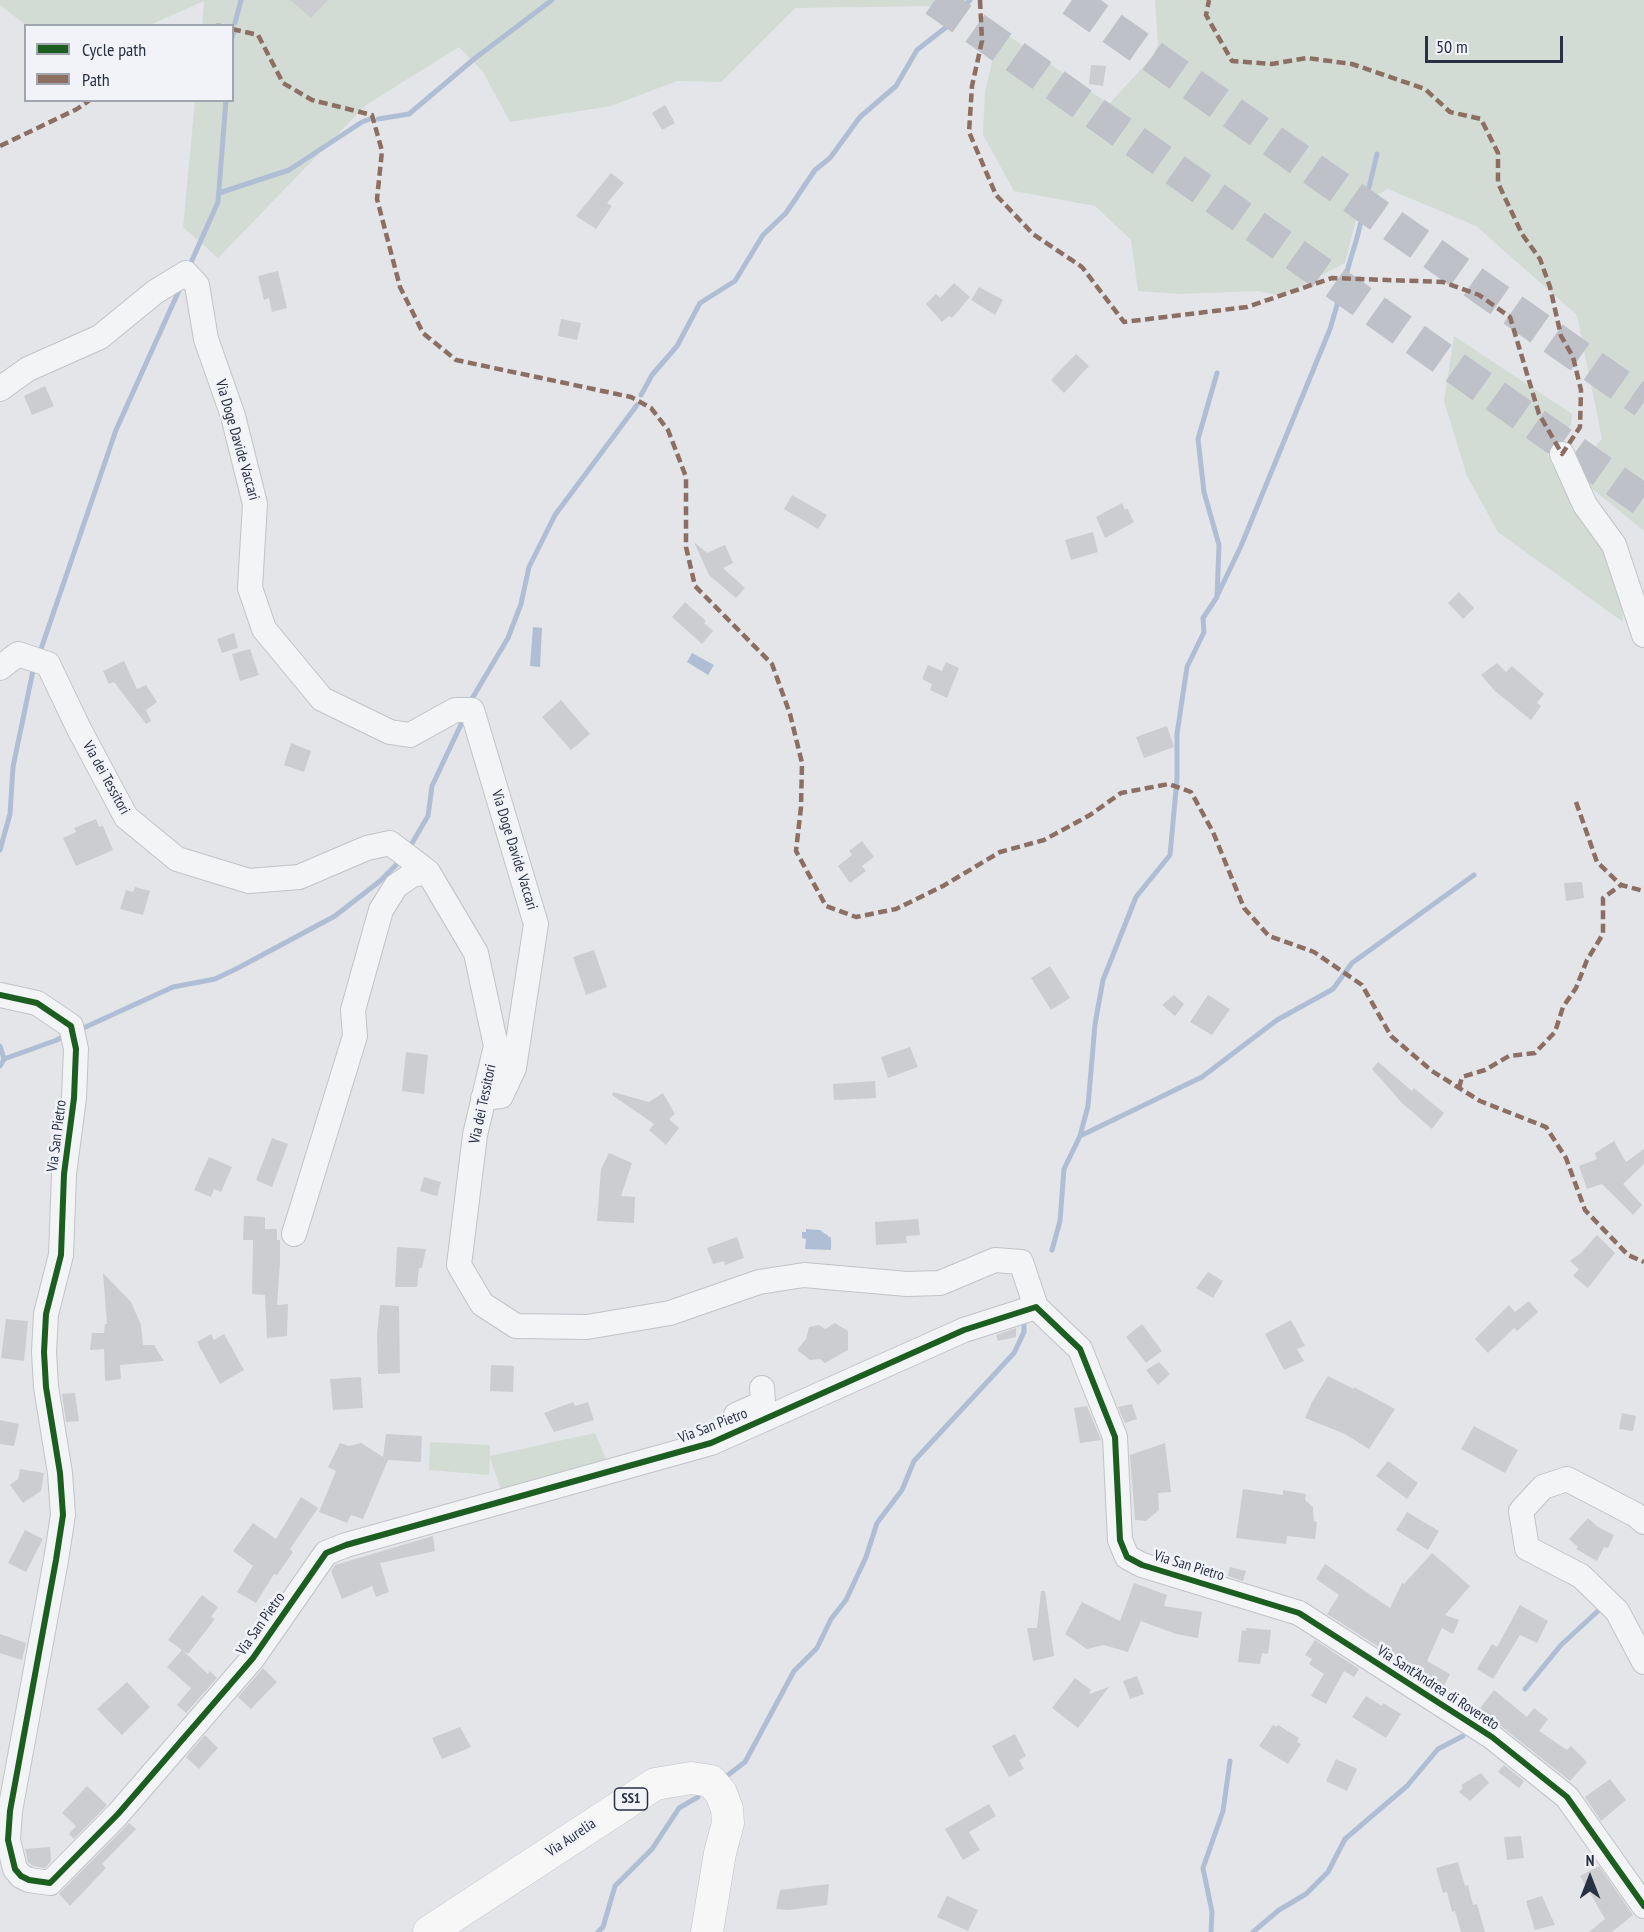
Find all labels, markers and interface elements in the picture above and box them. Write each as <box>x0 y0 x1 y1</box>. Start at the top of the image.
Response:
legend <box>24 24 234 102</box>
scale bar <box>1428 24 1566 62</box>
text: 50 m <box>1436 35 1468 58</box>
text: Cycle path <box>82 38 146 61</box>
text: Path <box>82 68 110 91</box>
street label: Via Doge Davide Vaccari <box>211 378 263 502</box>
street label: Via dei Tessitori <box>78 738 134 818</box>
street label: Via Doge Davide Vaccari <box>487 788 541 912</box>
street label: Via dei Tessitori <box>466 1062 500 1146</box>
street label: Via San Pietro <box>44 1099 70 1173</box>
street label: Via San Pietro <box>676 1405 750 1447</box>
street label: Via San Pietro <box>1152 1547 1226 1585</box>
street label: Via San Pietro <box>233 1589 289 1659</box>
street label: Via Sant'Andrea di Rovereto <box>1374 1642 1502 1734</box>
road number: SS1 <box>614 1788 648 1810</box>
street label: Via Aurelia <box>543 1815 599 1861</box>
north arrow <box>1560 1848 1620 1908</box>
text: N <box>1586 1850 1594 1870</box>

